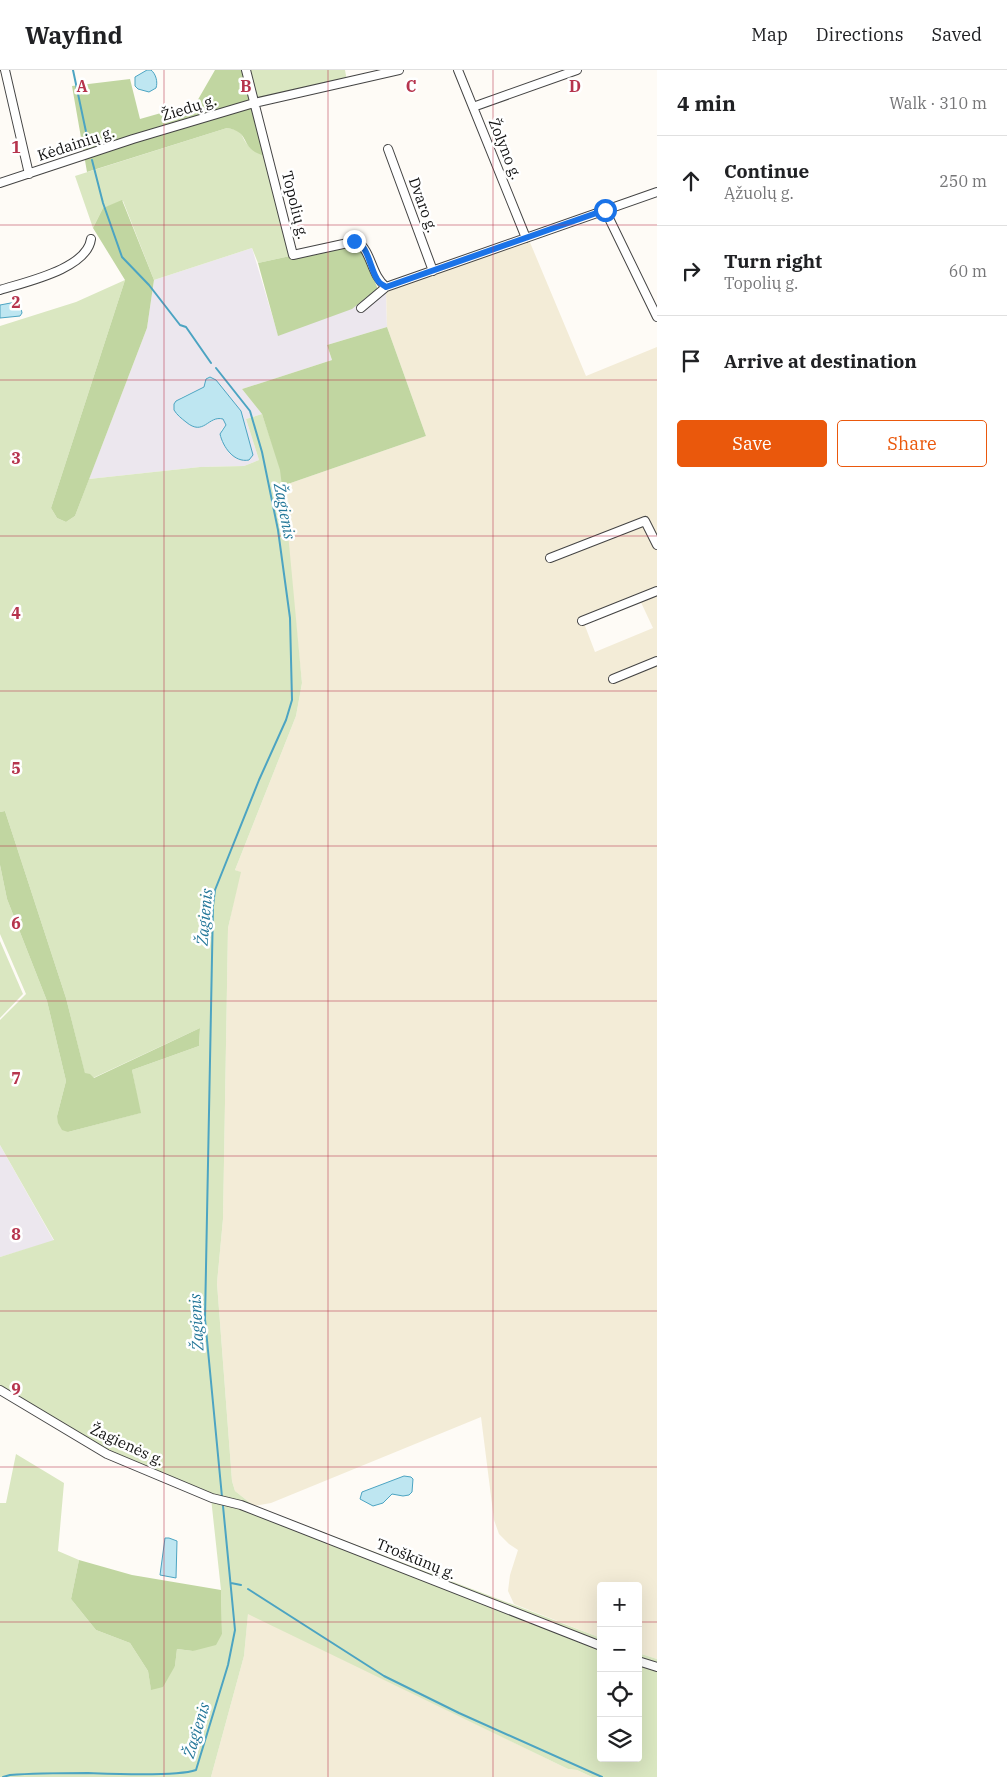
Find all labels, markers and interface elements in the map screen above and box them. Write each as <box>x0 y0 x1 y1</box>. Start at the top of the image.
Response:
text: Wayfind <box>25 19 123 51</box>
text: Map <box>751 23 788 46</box>
text: Directions <box>816 23 904 46</box>
text: Saved <box>932 23 982 46</box>
text: A <box>76 76 88 96</box>
text: B <box>240 76 252 96</box>
text: C <box>406 76 416 96</box>
text: D <box>569 76 581 96</box>
text: 4 min <box>677 89 736 117</box>
street label: Žiedų g. <box>159 90 219 125</box>
text: Walk · 310 m <box>889 93 987 113</box>
street label: Žolyno g. <box>485 115 526 182</box>
street label: Kėdainių g. <box>35 122 117 165</box>
text: 1 <box>11 137 21 157</box>
text: Continue <box>724 159 809 183</box>
icon: ahead <box>677 167 705 195</box>
street label: Topolių g. <box>278 169 313 241</box>
text: 250 m <box>939 171 987 191</box>
street label: Dvaro g. <box>405 175 442 235</box>
text: Ąžuolų g. <box>724 183 794 203</box>
route start <box>594 199 617 222</box>
route end <box>343 230 366 253</box>
text: Turn right <box>724 249 822 273</box>
icon: right <box>677 257 705 285</box>
text: 60 m <box>949 261 987 281</box>
text: Topolių g. <box>724 273 798 293</box>
text: 2 <box>11 292 21 312</box>
icon: arrive <box>677 347 705 375</box>
text: Arrive at destination <box>724 349 917 373</box>
button: Save <box>677 420 827 467</box>
button: Share <box>837 420 987 467</box>
text: 3 <box>11 448 21 468</box>
water label: Žagienis <box>270 480 300 541</box>
text: 4 <box>11 603 21 623</box>
text: 5 <box>11 758 21 778</box>
water label: Žagienis <box>191 888 216 947</box>
text: 6 <box>11 913 21 933</box>
text: 7 <box>11 1068 21 1088</box>
text: 8 <box>11 1224 21 1244</box>
water label: Žagienis <box>185 1293 208 1352</box>
text: 9 <box>11 1379 21 1399</box>
street label: Žagienės g. <box>87 1419 167 1470</box>
street label: Troškūnų g. <box>373 1534 459 1583</box>
map controls <box>597 1582 642 1762</box>
button: + <box>597 1582 642 1627</box>
button: − <box>597 1627 642 1672</box>
button: locate <box>597 1672 642 1717</box>
water label: Žagienis <box>178 1700 214 1761</box>
button: layers <box>597 1717 642 1762</box>

